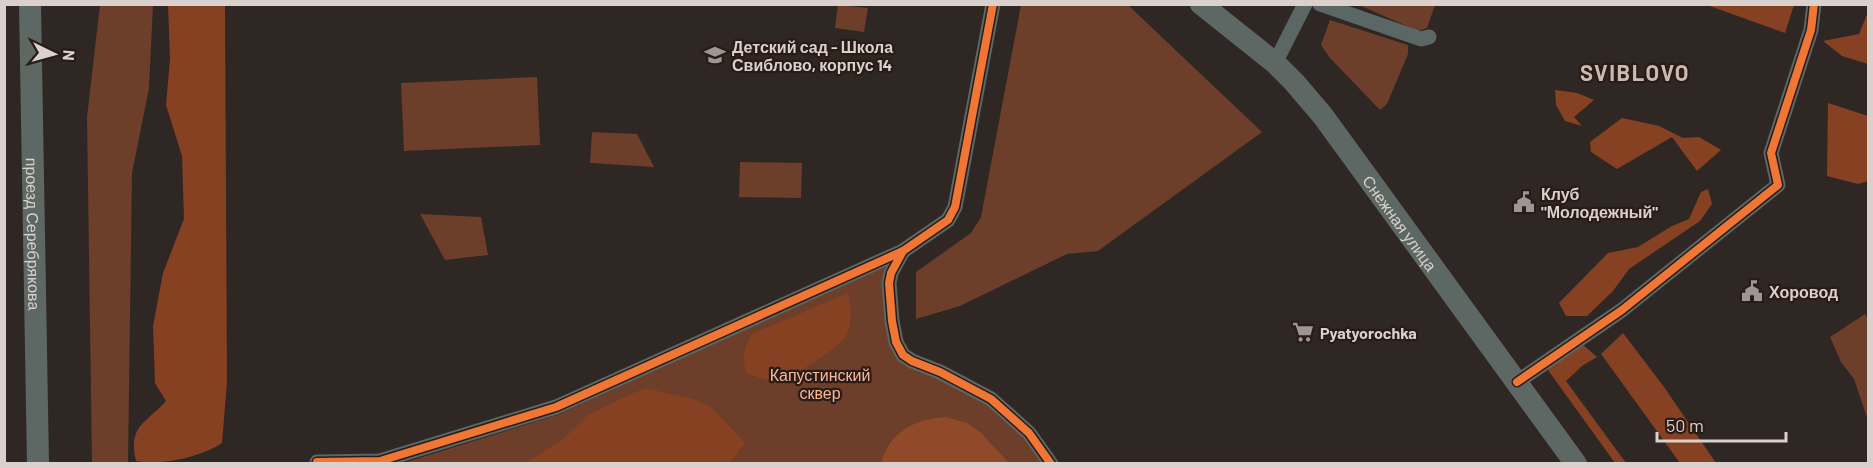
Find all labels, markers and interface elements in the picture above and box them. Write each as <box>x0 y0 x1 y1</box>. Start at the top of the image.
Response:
north arrow <box>24 24 84 84</box>
place label: Детский сад - Школа Свиблово, корпус 14 <box>732 37 893 74</box>
school or university icon: Детский сад - Школа Свиблово, корпус 14 <box>703 43 727 67</box>
text: N <box>60 49 79 61</box>
district label: SVIBLOVO <box>1580 59 1690 85</box>
street label: проезд Серебрякова <box>23 158 45 310</box>
street label: Снежная улица <box>1359 171 1442 274</box>
place label: Клуб "Молодежный" <box>1541 184 1658 221</box>
public building icon: Клуб "Молодежный" <box>1512 190 1536 214</box>
public building icon: Хоровод <box>1740 279 1764 303</box>
place label: Хоровод <box>1769 282 1838 301</box>
supermarket icon: Pyatyorochka <box>1291 320 1315 344</box>
place label: Pyatyorochka <box>1320 323 1417 342</box>
park label: Капустинский сквер <box>770 365 870 402</box>
scale bar <box>1657 405 1786 443</box>
text: 50 m <box>1666 414 1704 436</box>

